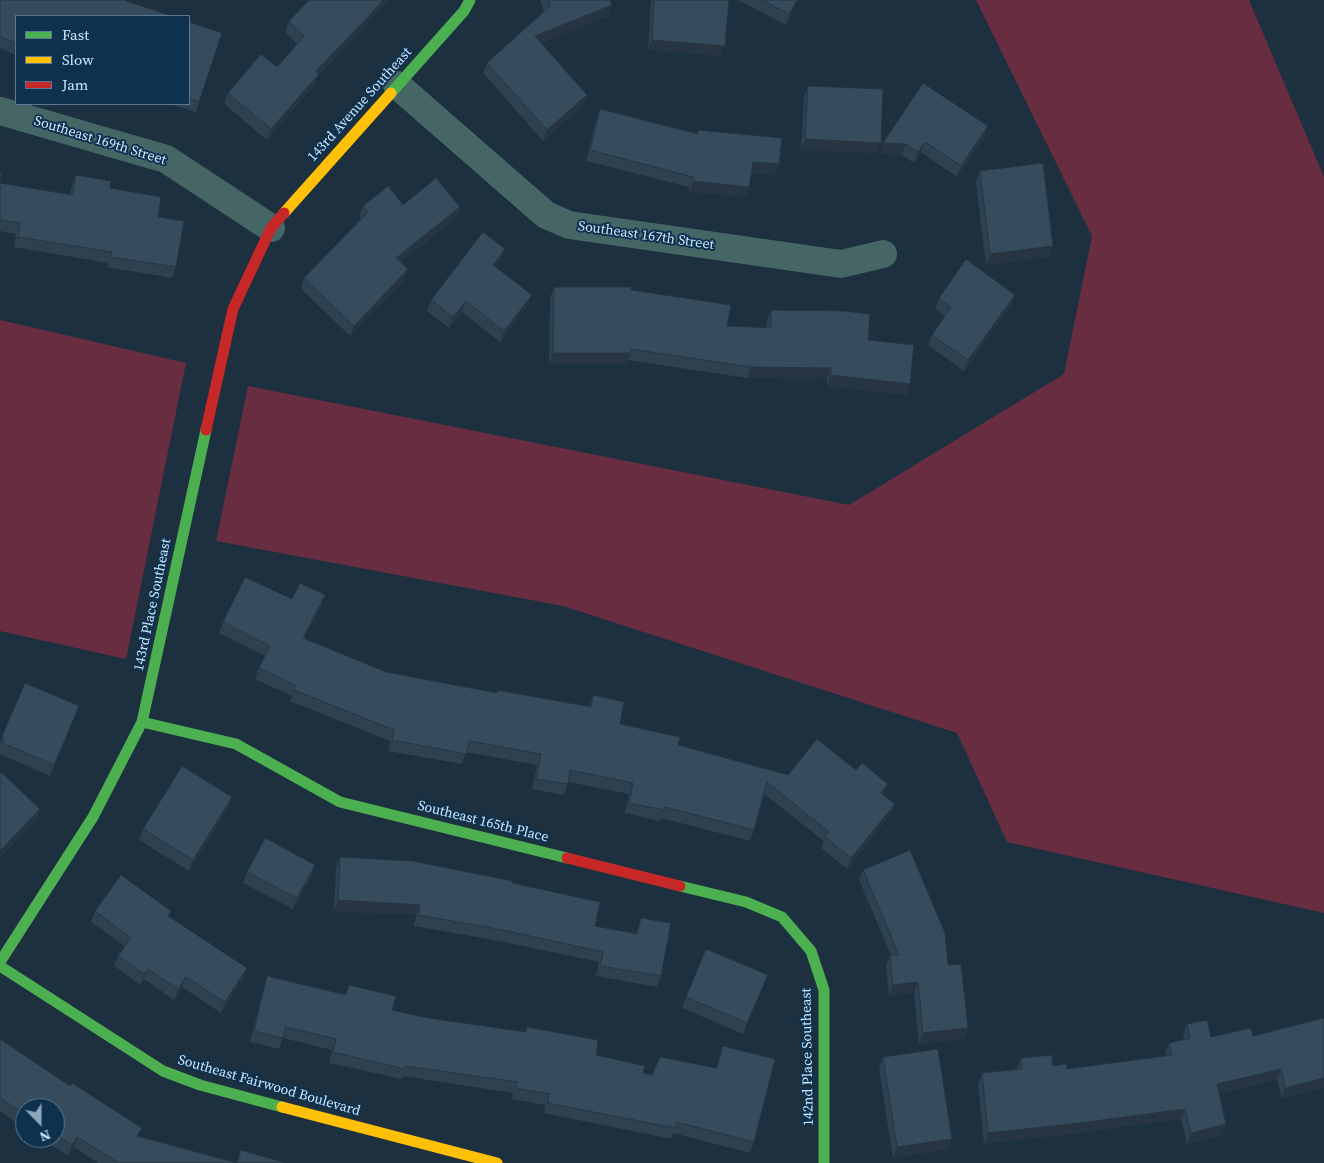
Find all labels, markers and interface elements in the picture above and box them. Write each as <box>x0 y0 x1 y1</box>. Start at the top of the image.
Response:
legend <box>15 15 190 105</box>
text: Fast <box>62 24 89 45</box>
street label: 143rd Avenue Southeast <box>304 44 416 166</box>
text: Slow <box>62 49 94 70</box>
text: Jam <box>62 74 88 95</box>
street label: Southeast 169th Street <box>32 113 168 169</box>
street label: Southeast 167th Street <box>577 218 715 254</box>
street label: 143rd Place Southeast <box>131 537 175 673</box>
street label: Southeast 165th Place <box>416 798 550 846</box>
street label: 142nd Place Southeast <box>798 988 818 1126</box>
street label: Southeast Fairwood Boulevard <box>176 1052 362 1120</box>
north arrow <box>15 1098 65 1148</box>
text: N <box>37 1125 54 1147</box>

